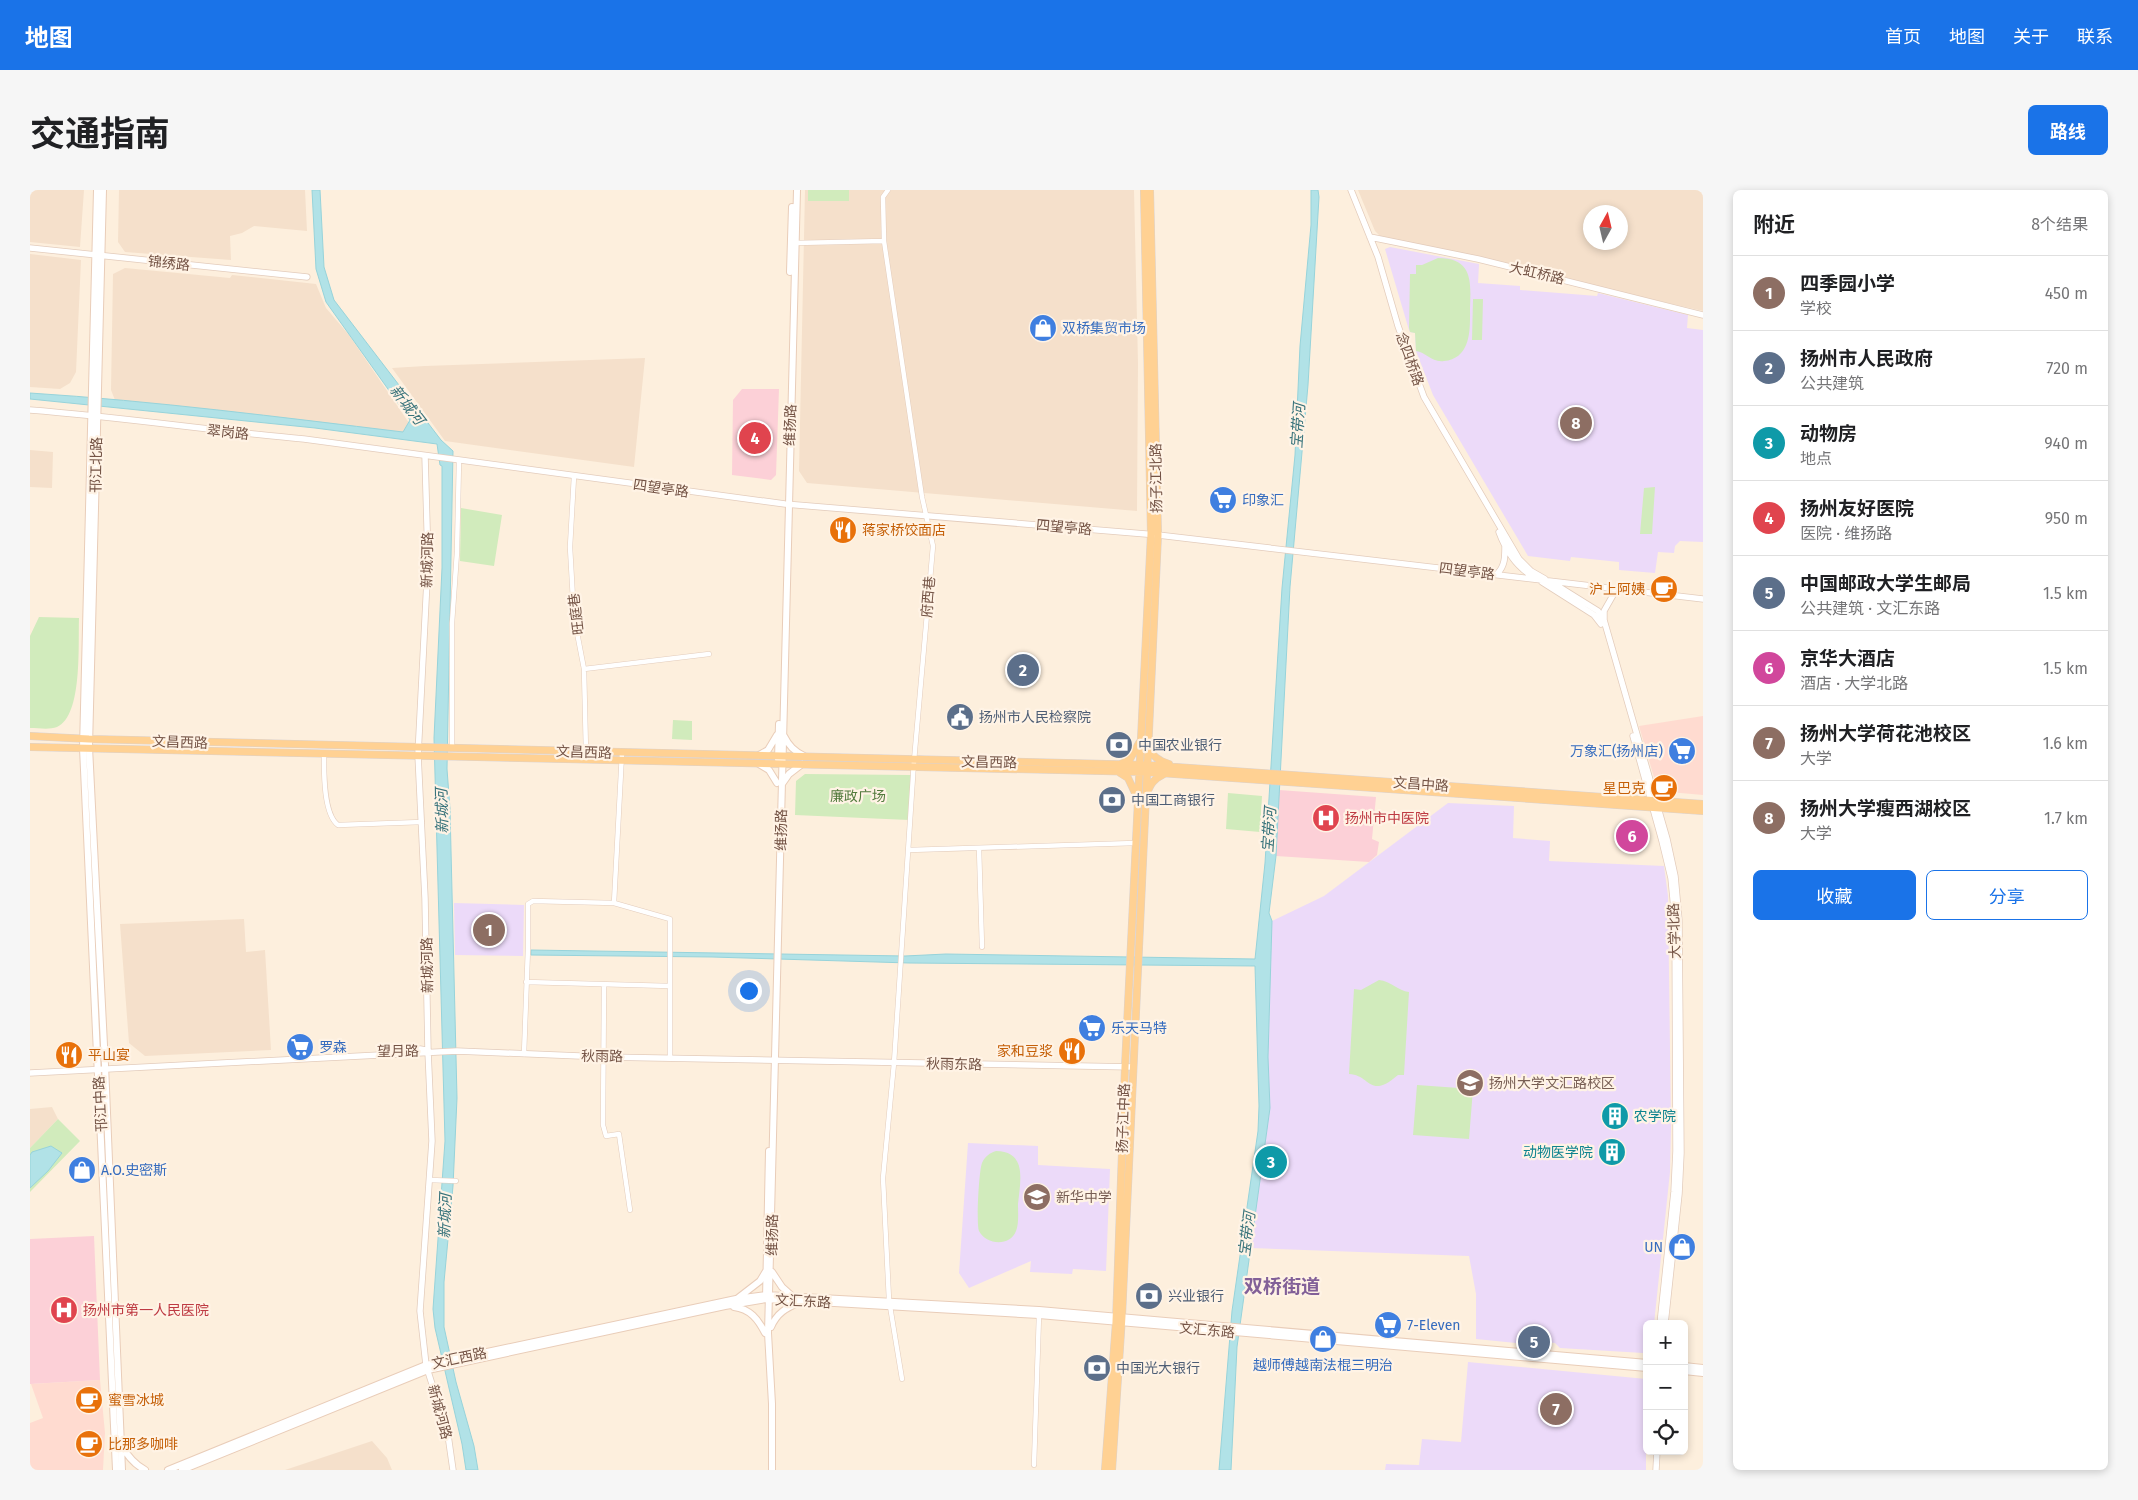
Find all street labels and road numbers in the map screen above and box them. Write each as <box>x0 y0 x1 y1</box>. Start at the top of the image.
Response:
street label: 锦绣路 <box>147 253 191 274</box>
street label: 大虹桥路 <box>1508 259 1566 288</box>
street label: 念四桥路 <box>1392 330 1427 388</box>
street label: 维扬路 <box>781 404 800 446</box>
street label: 翠岗路 <box>206 422 250 443</box>
street label: 邗江北路 <box>88 437 105 493</box>
street label: 扬子江北路 <box>1147 443 1166 513</box>
street label: 四望亭路 <box>632 476 690 501</box>
street label: 四望亭路 <box>1035 517 1093 538</box>
street label: 新城河路 <box>419 532 436 588</box>
street label: 四望亭路 <box>1438 560 1496 583</box>
street label: 府西巷 <box>918 575 939 619</box>
street label: 旺庭巷 <box>566 592 587 636</box>
street label: 文昌西路 <box>152 733 208 752</box>
street label: 文昌西路 <box>556 743 612 762</box>
street label: 文昌西路 <box>961 754 1017 771</box>
street label: 文昌中路 <box>1392 774 1449 795</box>
street label: 维扬路 <box>773 809 790 851</box>
street label: 大学北路 <box>1665 903 1684 959</box>
street label: 新城河路 <box>419 937 436 993</box>
street label: 望月路 <box>377 1043 419 1060</box>
street label: 秋雨路 <box>581 1048 623 1065</box>
street label: 秋雨东路 <box>926 1056 982 1073</box>
street label: 邗江中路 <box>91 1076 110 1132</box>
street label: 扬子江中路 <box>1114 1083 1133 1153</box>
street label: 维扬路 <box>764 1214 781 1256</box>
street label: 文汇东路 <box>775 1292 831 1311</box>
street label: 文汇东路 <box>1178 1320 1236 1341</box>
street label: 文汇西路 <box>430 1344 488 1373</box>
street label: 新城河路 <box>424 1383 455 1441</box>

